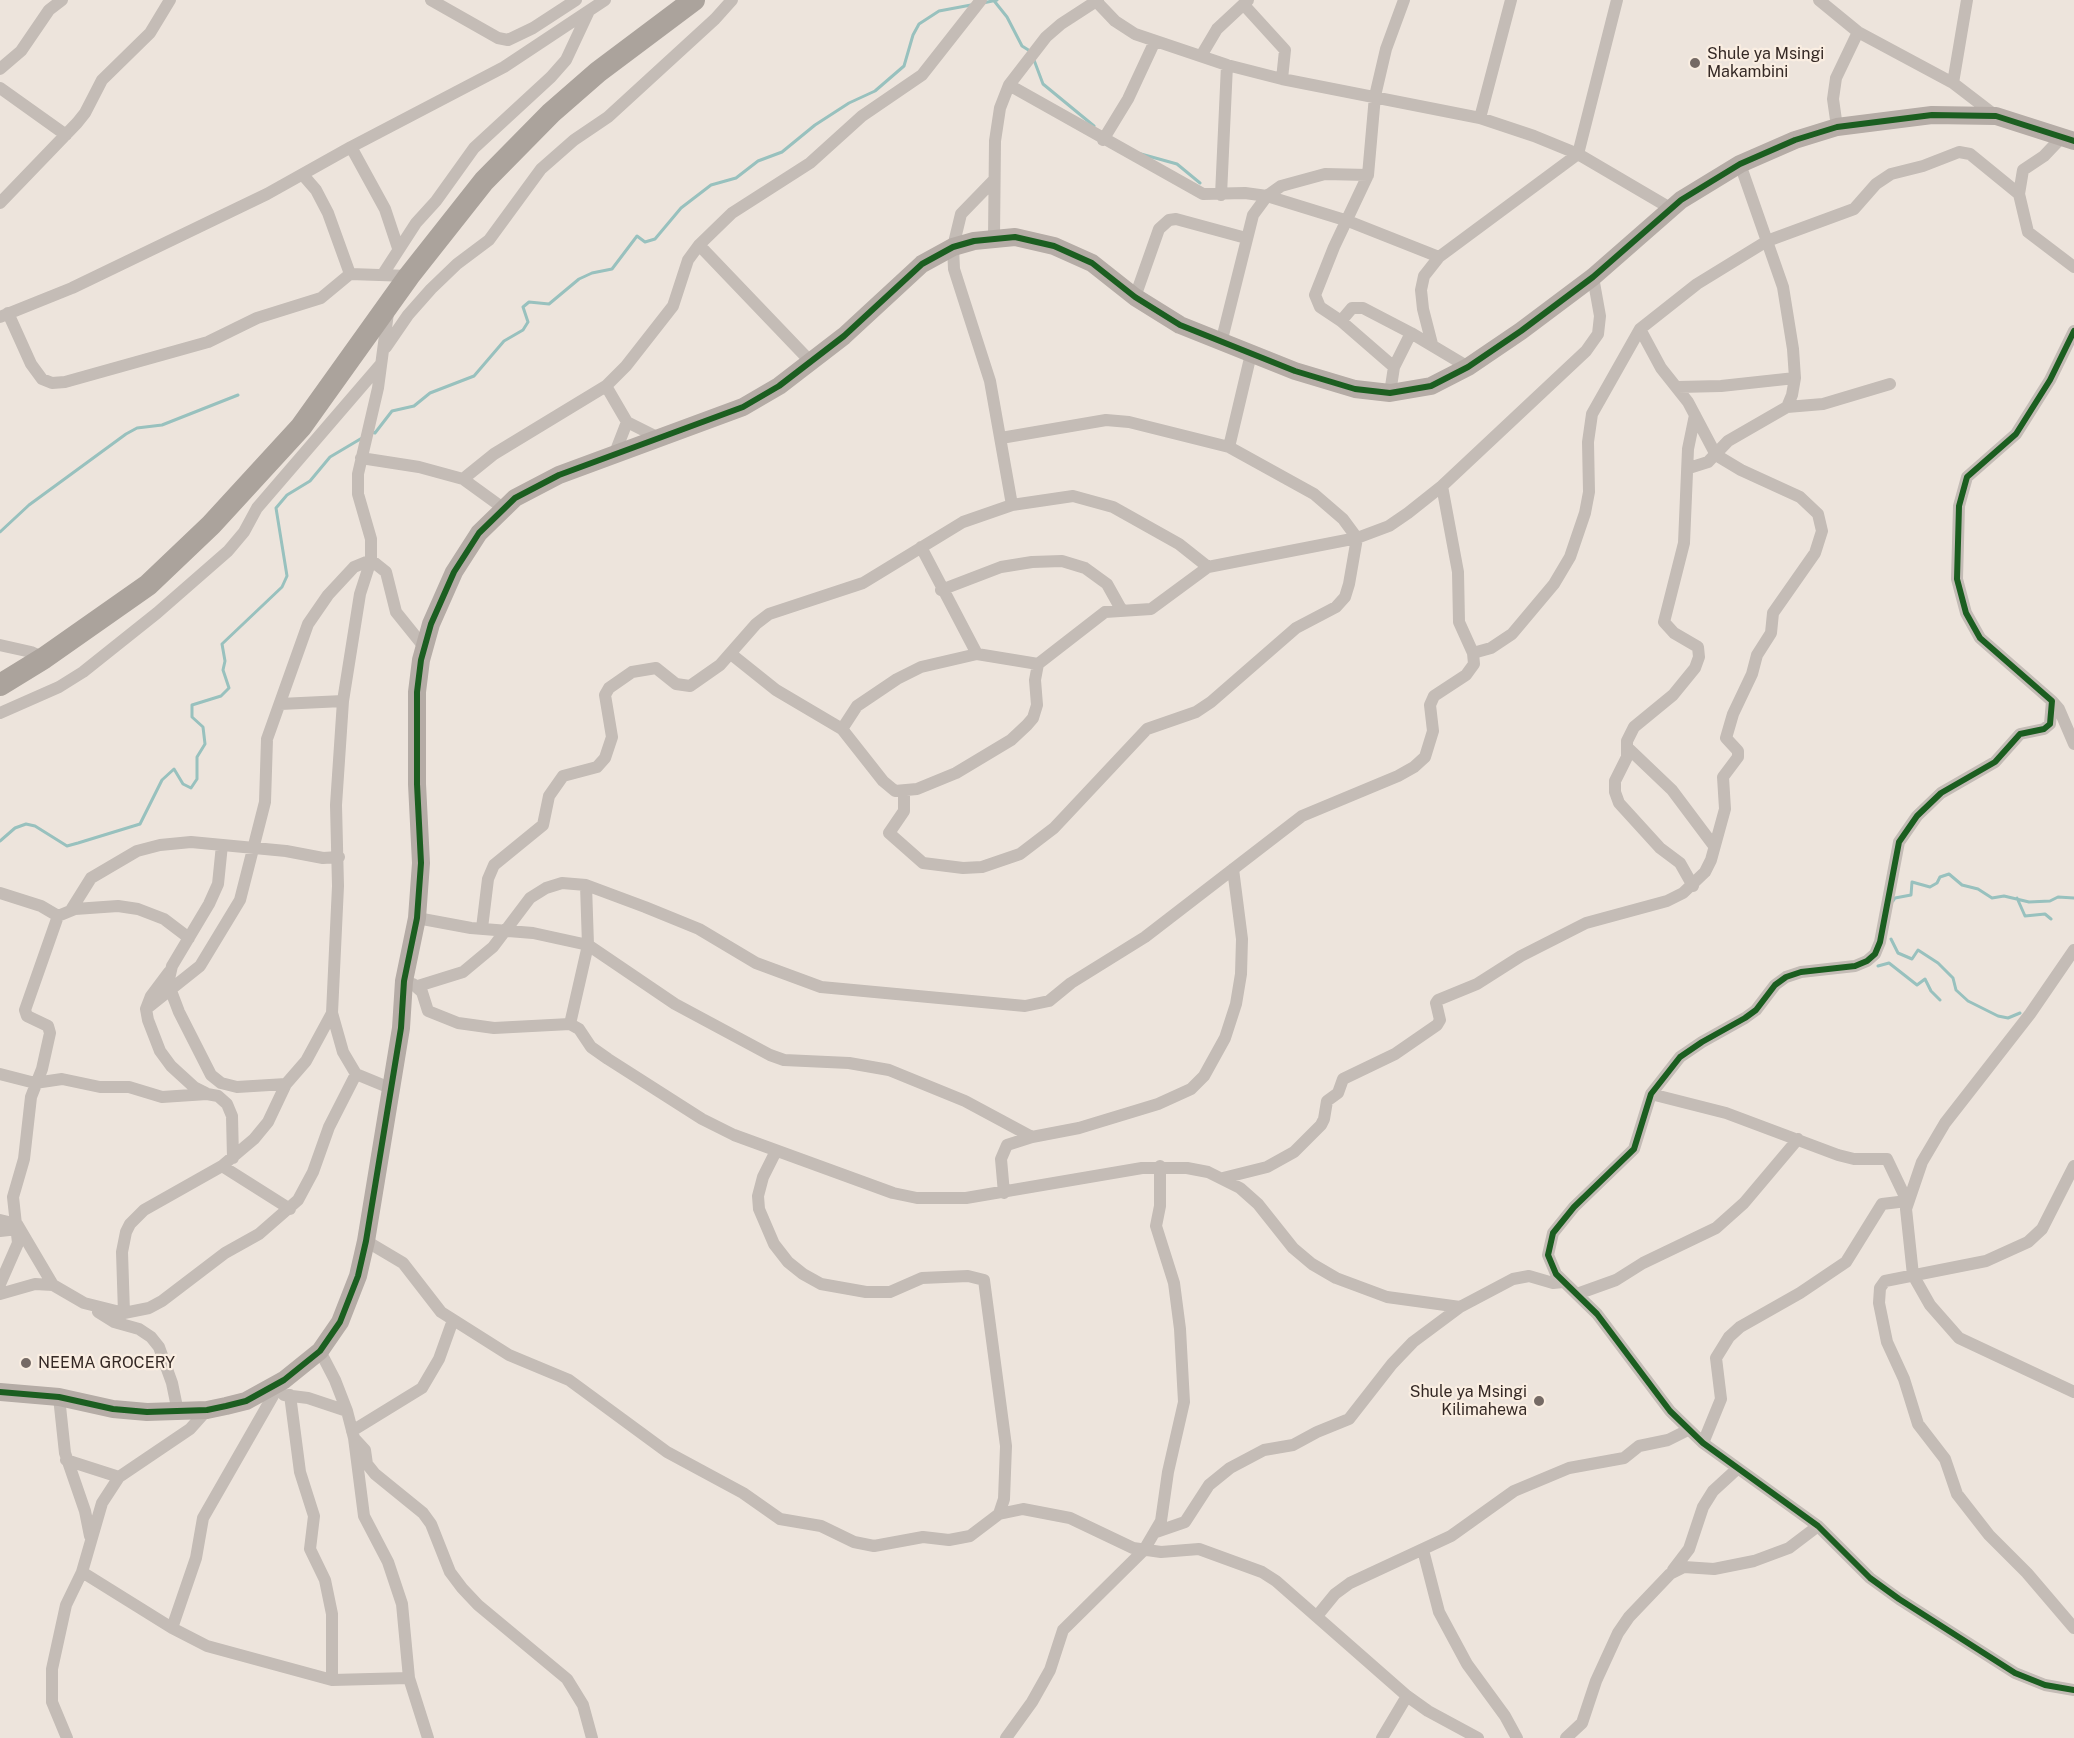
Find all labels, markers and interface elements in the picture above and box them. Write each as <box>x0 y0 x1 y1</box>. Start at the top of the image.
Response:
place label: Shule ya Msingi Makambini <box>1707 44 1824 82</box>
marker: Shule ya Msingi Makambini <box>1688 56 1702 70</box>
place label: NEEMA GROCERY <box>38 1353 175 1373</box>
marker: NEEMA GROCERY <box>19 1356 33 1370</box>
place label: Shule ya Msingi Kilimahewa <box>1410 1382 1527 1420</box>
marker: Shule ya Msingi Kilimahewa <box>1532 1394 1546 1408</box>

